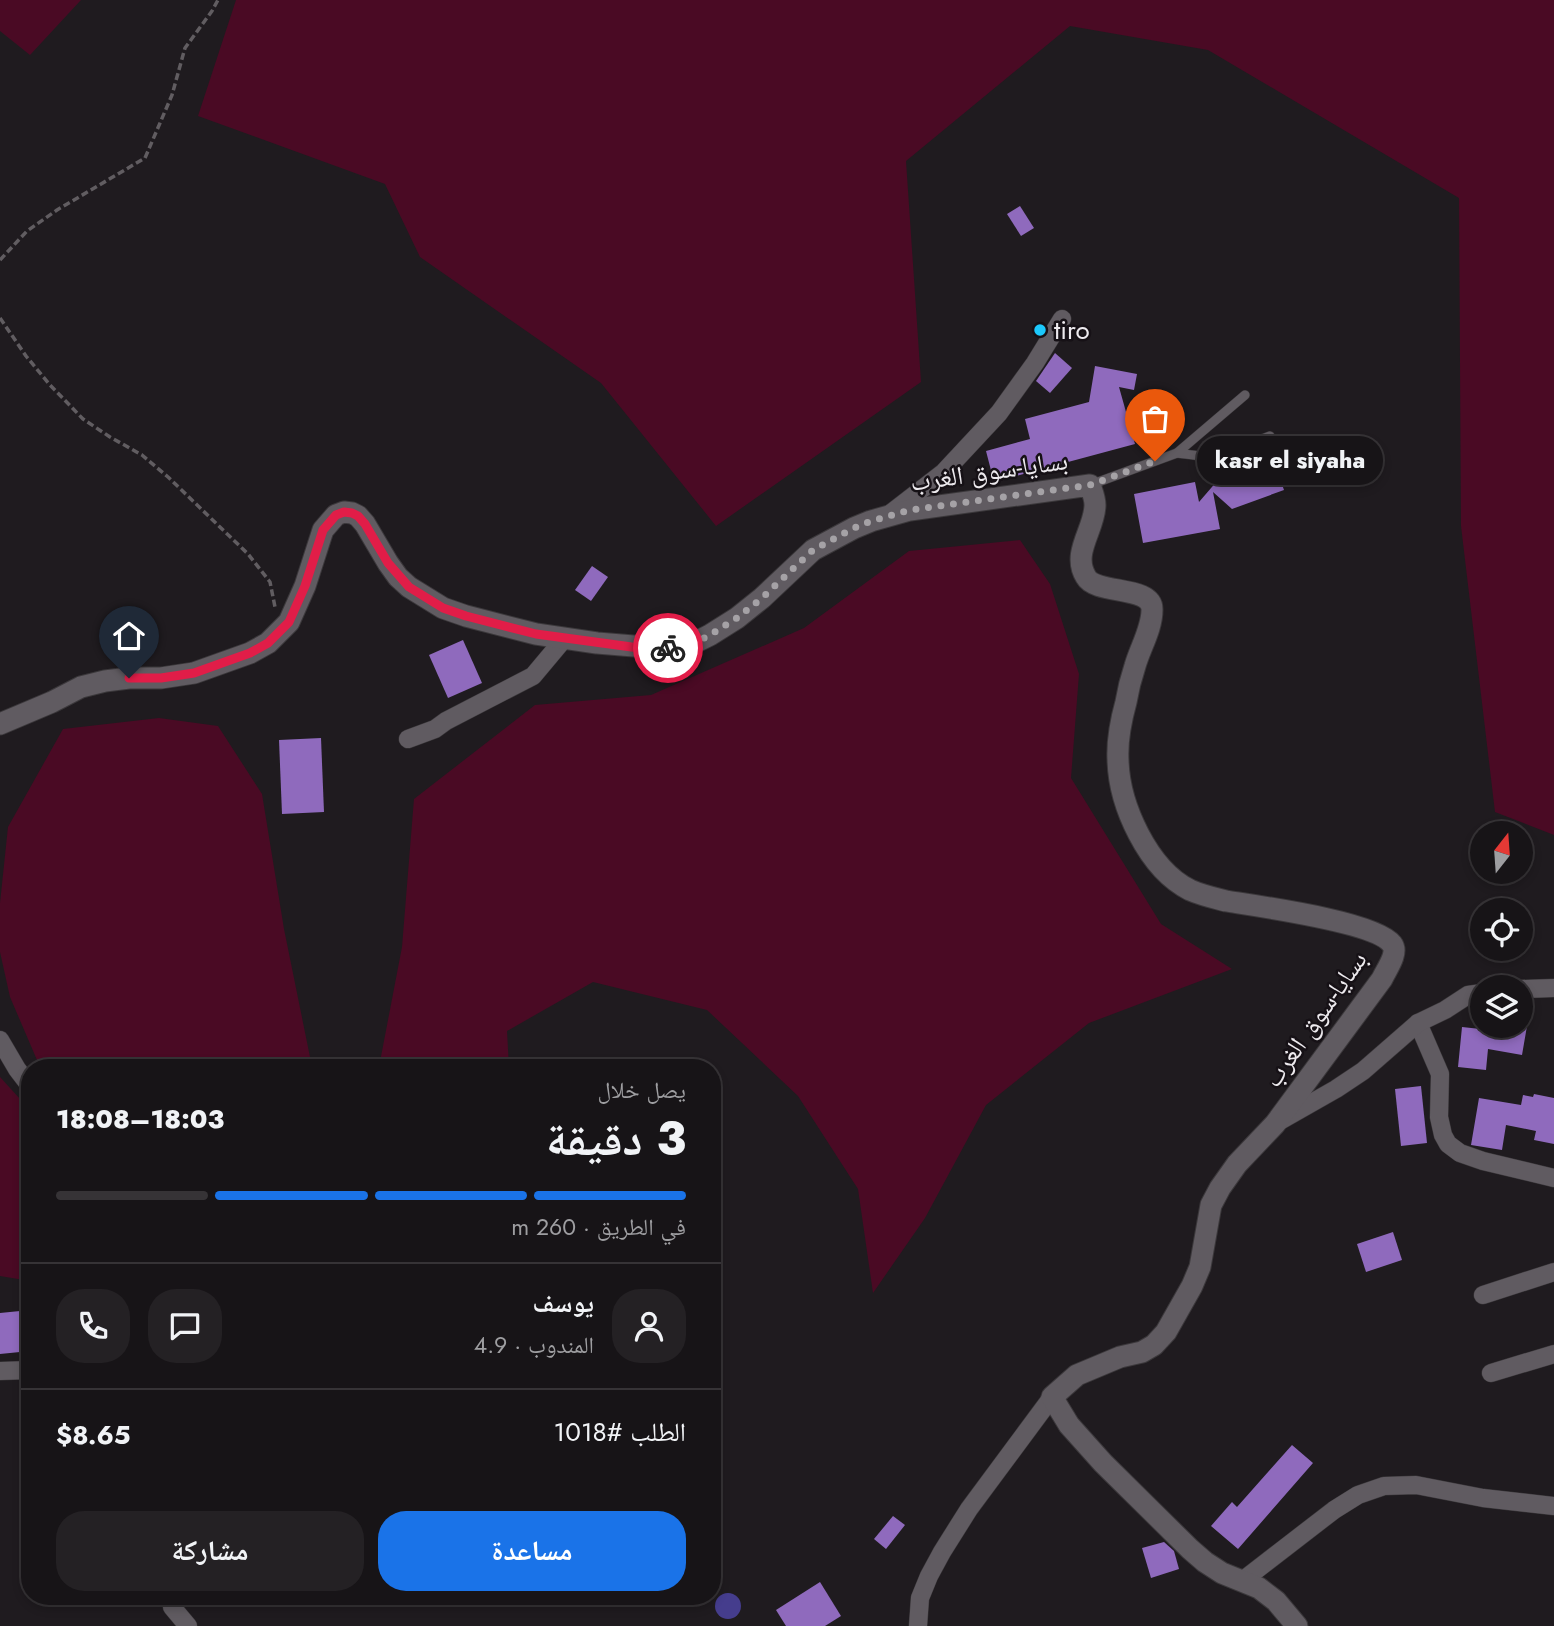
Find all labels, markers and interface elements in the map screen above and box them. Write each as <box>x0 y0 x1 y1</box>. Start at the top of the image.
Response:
place label: tiro <box>1054 311 1090 349</box>
marker: tiro <box>1032 322 1048 338</box>
pin <box>1125 389 1185 461</box>
icon: bag <box>1136 400 1174 438</box>
callout: kasr el siyaha <box>1197 436 1382 486</box>
street label: بسايا-سوق الغرب <box>908 441 1070 501</box>
text: kasr el siyaha <box>1215 443 1365 477</box>
pin <box>99 606 159 678</box>
courier <box>633 613 703 683</box>
icon: home <box>110 617 148 655</box>
icon: bike <box>649 629 687 667</box>
north arrow <box>1470 821 1533 884</box>
map controls <box>1470 821 1533 1038</box>
button: locate <box>1470 898 1533 961</box>
street label: بسايا-سوق الغرب <box>1254 943 1376 1095</box>
button: layers <box>1470 975 1533 1038</box>
text: يصل خلال <box>597 1073 686 1107</box>
text: 18:03–18:08 <box>56 1100 224 1138</box>
text: 3 دقيقة <box>546 1106 686 1172</box>
text: في الطريق · 260 m <box>511 1210 686 1244</box>
text: يوسف <box>533 1284 594 1322</box>
button: phone <box>56 1289 130 1363</box>
button: chat <box>148 1289 222 1363</box>
button: person <box>612 1289 686 1363</box>
text: المندوب · 4.9 <box>474 1328 594 1362</box>
text: الطلب #1018 <box>554 1413 686 1451</box>
text: $8.65 <box>56 1416 131 1454</box>
button: مشاركة <box>56 1511 364 1591</box>
button: مساعدة <box>378 1511 686 1591</box>

